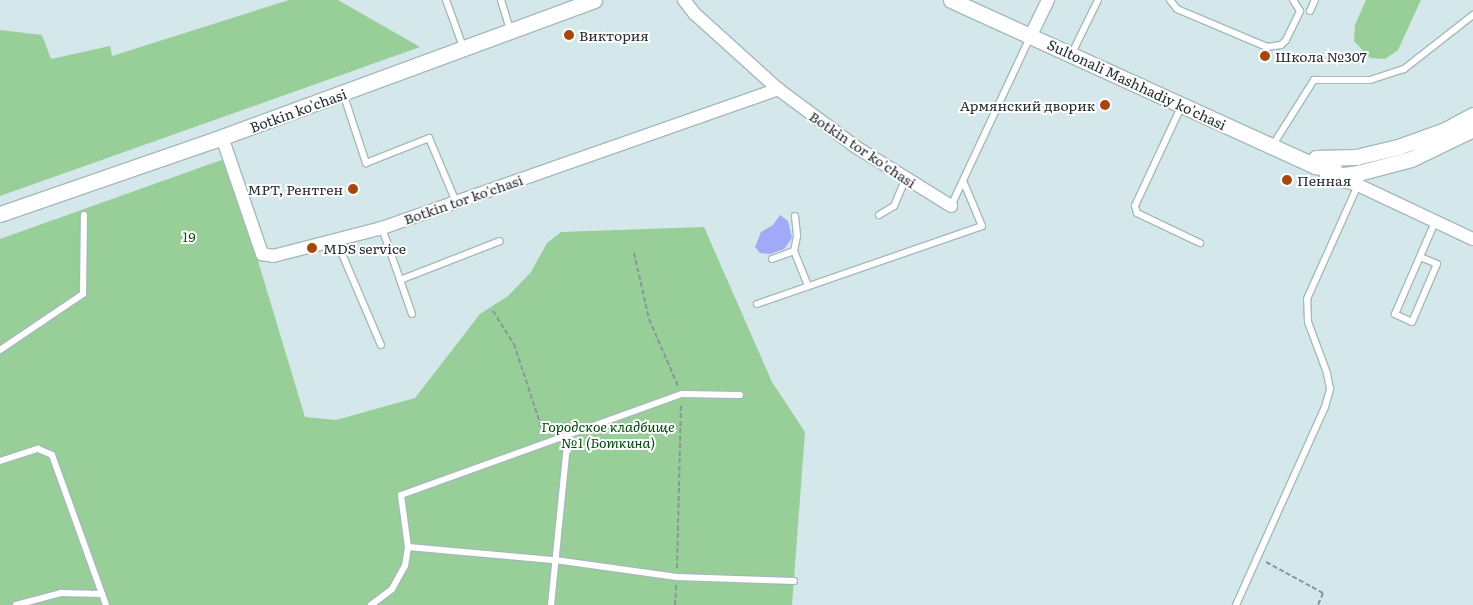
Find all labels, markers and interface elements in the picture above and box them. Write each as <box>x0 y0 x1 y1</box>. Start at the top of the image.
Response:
place label: Виктория <box>579 27 649 43</box>
marker: Виктория <box>563 29 575 41</box>
street label: Sultonali Mashhadiy ko'chasi <box>1045 35 1229 133</box>
place label: Школа №307 <box>1275 48 1367 64</box>
marker: Школа №307 <box>1259 50 1271 62</box>
street label: Botkin ko'chasi <box>247 85 349 135</box>
place label: Армянский дворик <box>960 97 1095 113</box>
marker: Армянский дворик <box>1099 99 1111 111</box>
street label: Botkin tor ko'chasi <box>807 107 919 191</box>
street label: Botkin tor ko'chasi <box>401 171 525 227</box>
place label: Пенная <box>1297 172 1351 188</box>
marker: Пенная <box>1281 174 1293 186</box>
place label: МРТ, Рентген <box>247 181 343 197</box>
marker: МРТ, Рентген <box>347 183 359 195</box>
park label: 19 <box>183 228 195 244</box>
place label: MDS service <box>323 240 406 256</box>
marker: MDS service <box>305 241 319 255</box>
park label: Городское кладбище №1 (Боткина) <box>541 418 675 451</box>

